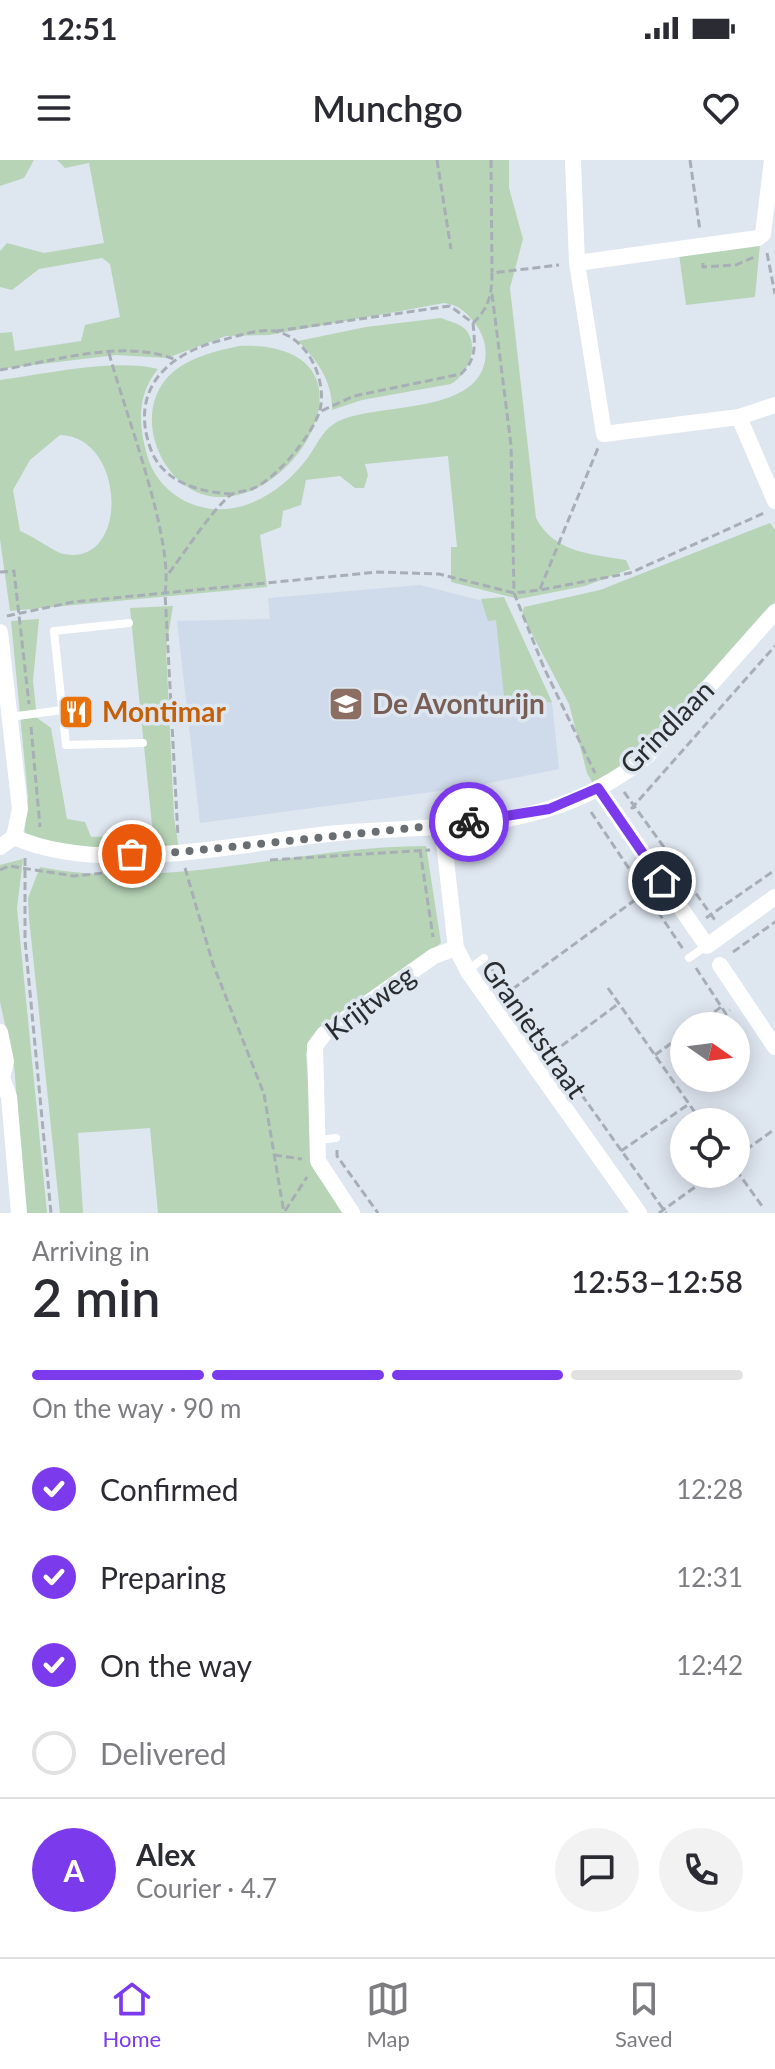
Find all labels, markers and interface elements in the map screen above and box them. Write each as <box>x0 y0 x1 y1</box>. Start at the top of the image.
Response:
text: 12:51 <box>40 10 117 46</box>
icon: menu <box>32 86 76 130</box>
text: Munchgo <box>312 86 463 130</box>
icon: heart <box>699 86 743 130</box>
street label: Grindlaan <box>612 672 720 780</box>
school or university icon: De Avonturijn <box>327 685 365 723</box>
place label: De Avonturijn <box>372 686 545 720</box>
restaurant icon: Montimar <box>57 693 95 731</box>
place label: Montimar <box>102 694 226 728</box>
courier <box>429 782 509 862</box>
icon: bike <box>447 800 491 844</box>
pin <box>98 820 166 888</box>
icon: bag <box>110 832 154 876</box>
pin <box>628 847 696 915</box>
icon: home <box>640 859 684 903</box>
street label: Granietstraat <box>475 953 595 1104</box>
street label: Krijtweg <box>318 958 421 1047</box>
north arrow <box>670 1012 750 1092</box>
map controls <box>670 1012 750 1188</box>
button: locate <box>670 1108 750 1188</box>
text: Arriving in <box>32 1235 150 1267</box>
text: 12:53–12:58 <box>571 1263 743 1299</box>
text: 2 min <box>32 1266 160 1328</box>
text: On the way · 90 m <box>32 1392 241 1424</box>
icon: check <box>32 1467 76 1511</box>
text: Confirmed <box>100 1471 239 1507</box>
text: 12:28 <box>676 1473 743 1505</box>
icon: check <box>32 1555 76 1599</box>
text: Preparing <box>100 1559 226 1595</box>
text: 12:31 <box>676 1561 743 1593</box>
icon: check <box>32 1643 76 1687</box>
text: On the way <box>100 1647 252 1683</box>
text: 12:42 <box>676 1649 743 1681</box>
text: Delivered <box>100 1735 227 1771</box>
button: chat <box>555 1828 639 1912</box>
button: phone <box>659 1828 743 1912</box>
text: Alex <box>136 1836 196 1872</box>
text: A <box>64 1852 84 1888</box>
text: Courier · 4.7 <box>136 1872 277 1904</box>
tab: Home <box>102 1977 161 2052</box>
tab: Map <box>366 1977 410 2052</box>
tab: Saved <box>615 1977 672 2052</box>

